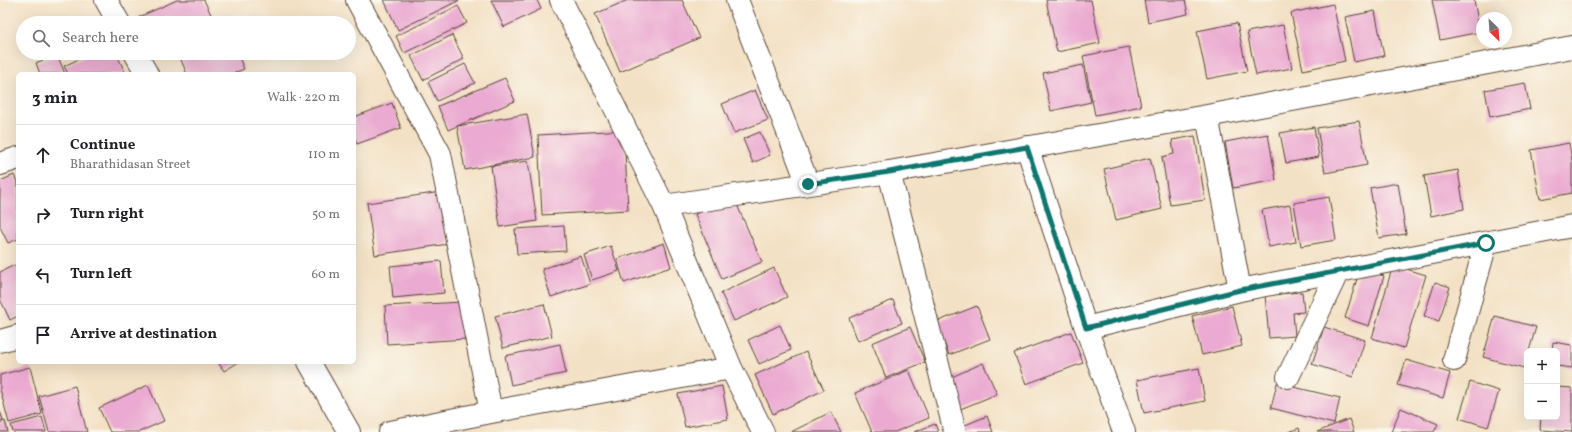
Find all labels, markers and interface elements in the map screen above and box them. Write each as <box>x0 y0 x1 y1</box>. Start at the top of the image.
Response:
north arrow <box>1476 12 1512 48</box>
search box <box>16 16 356 60</box>
icon: search <box>30 27 52 49</box>
text: Search here <box>62 28 139 49</box>
text: 3 min <box>32 87 78 110</box>
text: Walk · 220 m <box>267 89 340 107</box>
text: Continue <box>70 135 135 156</box>
icon: ahead <box>32 144 54 166</box>
text: 110 m <box>308 146 340 164</box>
text: Bharathidasan Street <box>70 156 191 174</box>
route end <box>799 175 817 193</box>
icon: right <box>32 204 54 226</box>
text: Turn right <box>70 204 144 225</box>
text: 50 m <box>312 206 340 224</box>
route start <box>1477 234 1495 252</box>
icon: left <box>32 264 54 286</box>
text: Turn left <box>70 264 132 285</box>
text: 60 m <box>312 266 340 284</box>
icon: arrive <box>32 324 54 346</box>
text: Arrive at destination <box>70 324 217 345</box>
map controls <box>1524 348 1560 420</box>
button: + <box>1524 348 1560 384</box>
button: − <box>1524 384 1560 420</box>

